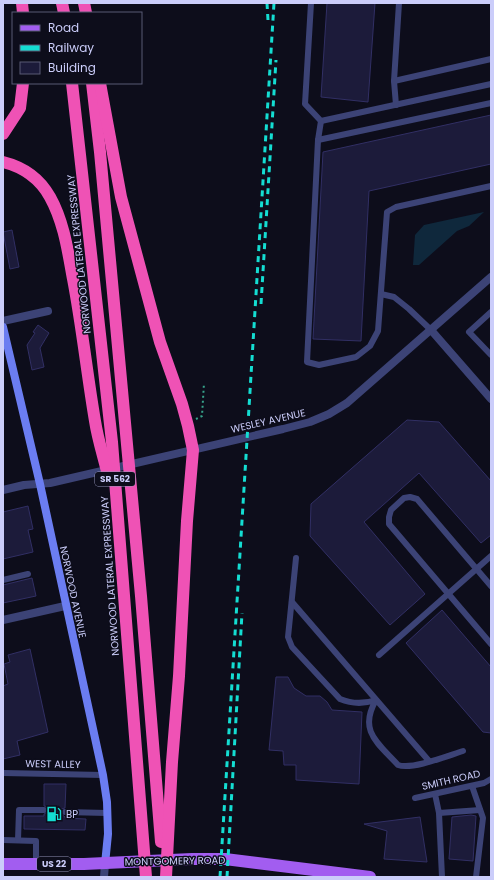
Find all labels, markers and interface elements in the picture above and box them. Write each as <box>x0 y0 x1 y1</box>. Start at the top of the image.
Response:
legend <box>12 12 142 84</box>
text: Road <box>48 19 79 36</box>
text: Railway <box>48 39 94 56</box>
text: Building <box>48 59 96 76</box>
street label: NORWOOD LATERAL EXPRESSWAY <box>63 173 95 334</box>
street label: WESLEY AVENUE <box>229 405 307 437</box>
road number: SR 562 <box>95 472 135 486</box>
street label: NORWOOD LATERAL EXPRESSWAY <box>97 496 123 656</box>
street label: NORWOOD AVENUE <box>56 545 90 639</box>
street label: WEST ALLEY <box>25 756 81 772</box>
street label: SMITH ROAD <box>420 766 482 794</box>
fuel station icon: BP <box>45 805 63 823</box>
place label: BP <box>66 807 78 822</box>
street label: MONTGOMERY ROAD <box>125 853 225 869</box>
road number: US 22 <box>37 857 71 871</box>

